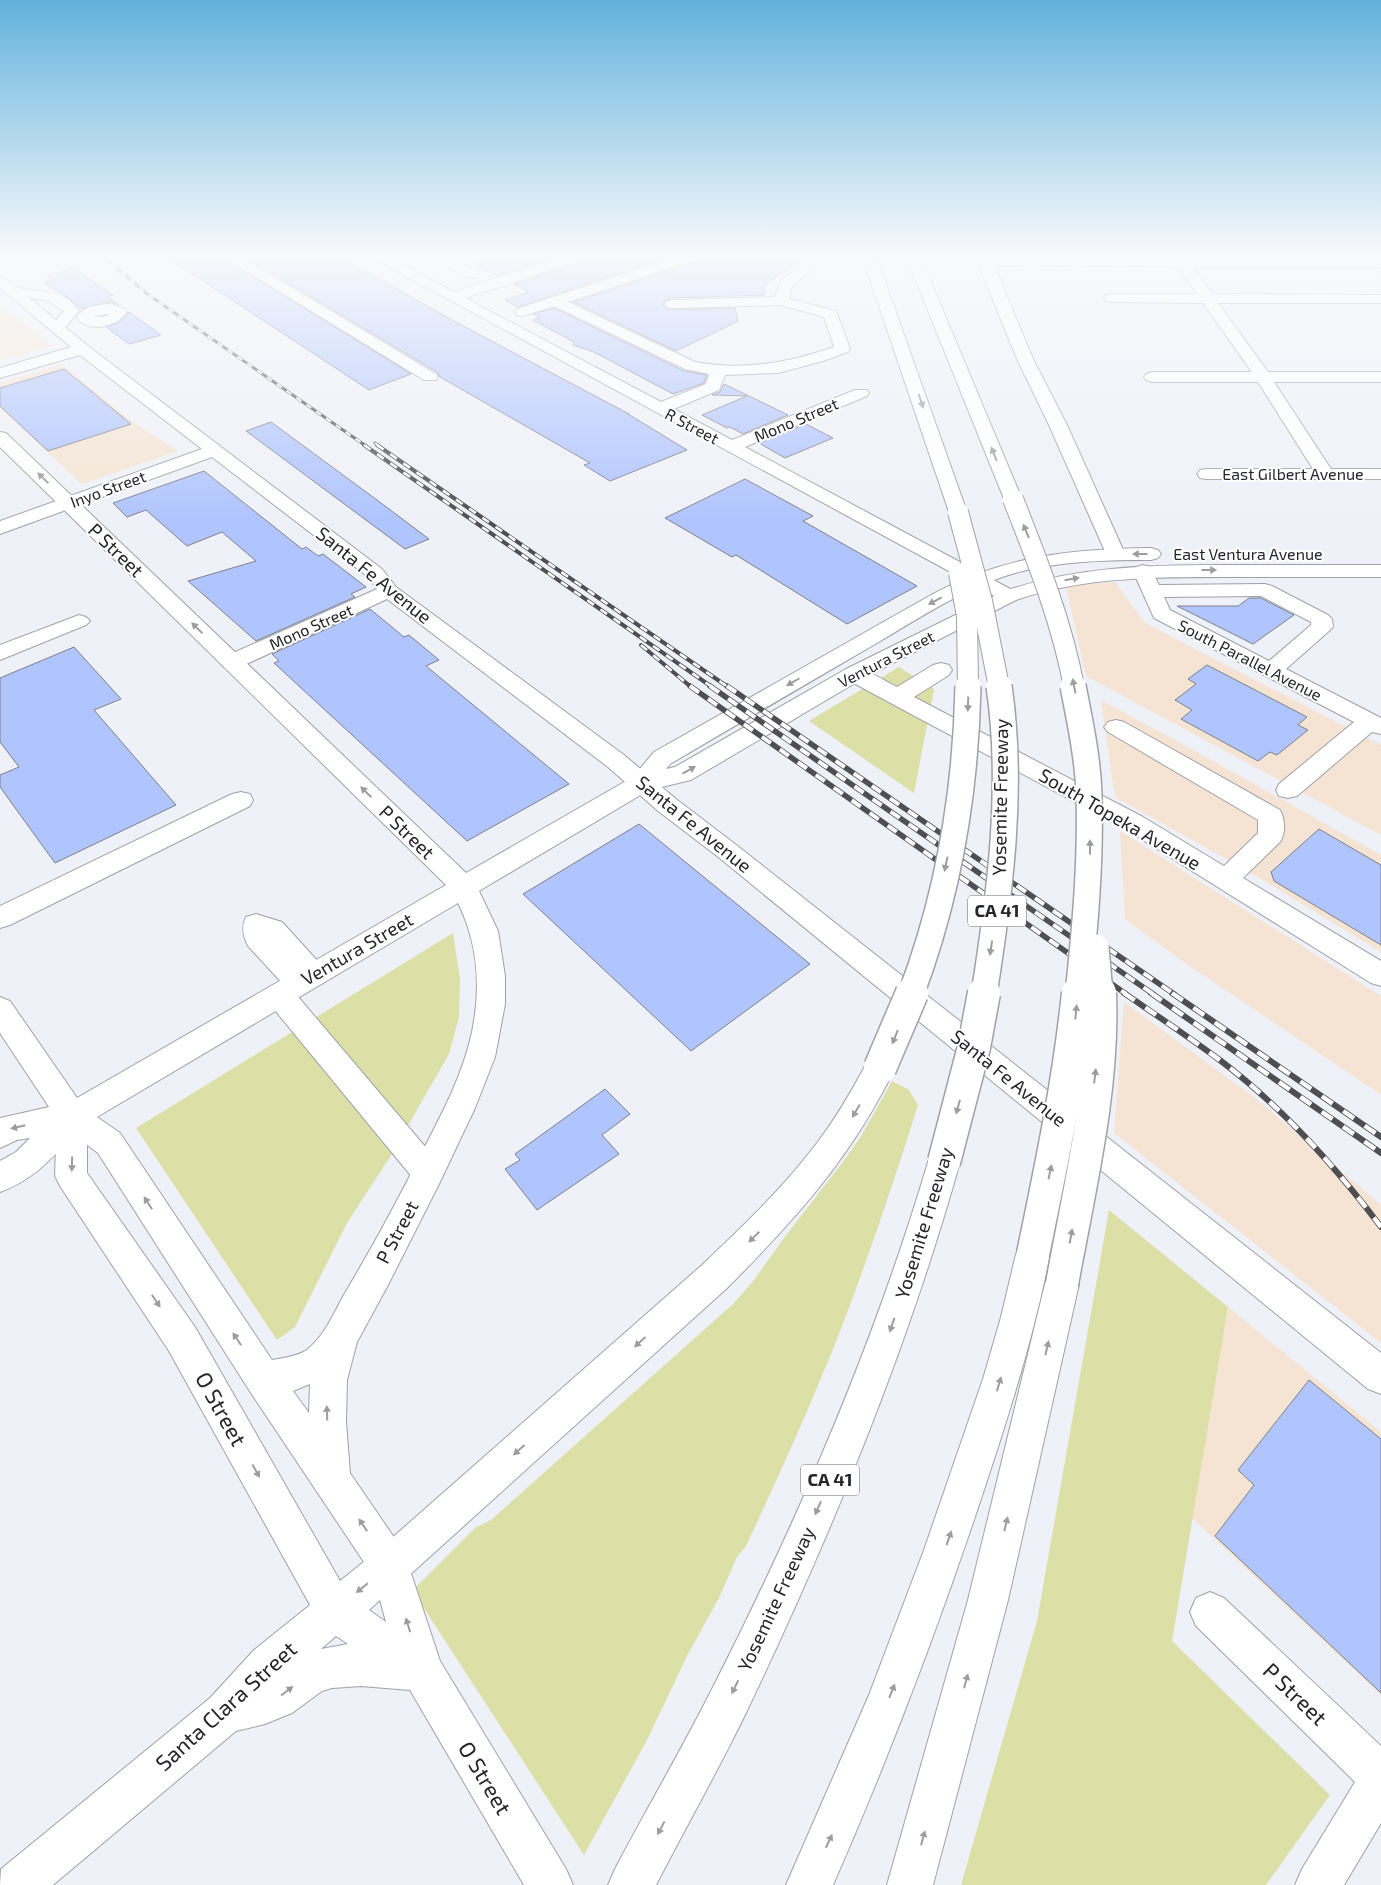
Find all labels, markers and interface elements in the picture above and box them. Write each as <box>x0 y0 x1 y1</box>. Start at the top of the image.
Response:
street label: Mono Street <box>751 393 841 446</box>
one-way arrow <box>917 394 925 409</box>
street label: R Street <box>662 404 722 448</box>
one-way arrow <box>990 447 998 461</box>
street label: East Gilbert Avenue <box>1222 464 1364 483</box>
street label: Inyo Street <box>67 466 148 511</box>
one-way arrow <box>37 472 49 484</box>
street label: P Street <box>84 518 149 581</box>
street label: Santa Fe Avenue <box>312 521 437 628</box>
one-way arrow <box>1021 524 1029 538</box>
street label: East Ventura Avenue <box>1173 544 1323 563</box>
one-way arrow <box>1132 550 1148 558</box>
one-way arrow <box>1201 566 1217 574</box>
one-way arrow <box>1065 574 1081 582</box>
one-way arrow <box>928 597 941 606</box>
street label: Mono Street <box>266 600 356 653</box>
street label: South Parallel Avenue <box>1175 615 1325 704</box>
one-way arrow <box>191 622 203 634</box>
street label: Ventura Street <box>834 626 937 691</box>
one-way arrow <box>787 677 800 686</box>
one-way arrow <box>1069 677 1077 693</box>
one-way arrow <box>964 696 972 712</box>
street label: Yosemite Freeway <box>987 718 1012 876</box>
street label: South Topeka Avenue <box>1035 763 1205 874</box>
one-way arrow <box>681 766 696 774</box>
street label: Santa Fe Avenue <box>632 770 757 877</box>
one-way arrow <box>361 786 373 798</box>
street label: P Street <box>375 800 440 863</box>
one-way arrow <box>1086 839 1094 855</box>
one-way arrow <box>942 857 950 873</box>
road number: CA 41 <box>968 896 1026 926</box>
street label: Ventura Street <box>297 907 417 990</box>
one-way arrow <box>987 941 995 957</box>
one-way arrow <box>1073 1004 1081 1020</box>
street label: Santa Fe Avenue <box>947 1024 1072 1131</box>
one-way arrow <box>891 1029 898 1044</box>
one-way arrow <box>1091 1067 1099 1083</box>
one-way arrow <box>954 1100 962 1115</box>
one-way arrow <box>852 1103 860 1118</box>
one-way arrow <box>10 1123 26 1131</box>
street label: Yosemite Freeway <box>890 1144 957 1301</box>
one-way arrow <box>67 1157 75 1173</box>
one-way arrow <box>1046 1165 1054 1180</box>
street label: P Street <box>370 1196 423 1267</box>
one-way arrow <box>144 1197 153 1210</box>
one-way arrow <box>1067 1228 1075 1244</box>
one-way arrow <box>749 1231 761 1243</box>
one-way arrow <box>151 1294 161 1307</box>
one-way arrow <box>888 1318 896 1333</box>
one-way arrow <box>233 1332 242 1346</box>
one-way arrow <box>635 1336 647 1348</box>
one-way arrow <box>1043 1341 1051 1356</box>
street label: O Street <box>191 1367 253 1450</box>
one-way arrow <box>995 1376 1003 1391</box>
one-way arrow <box>323 1405 331 1421</box>
one-way arrow <box>514 1444 526 1456</box>
one-way arrow <box>252 1464 260 1478</box>
road number: CA 41 <box>801 1464 859 1496</box>
one-way arrow <box>814 1501 822 1515</box>
one-way arrow <box>1002 1516 1010 1531</box>
one-way arrow <box>358 1518 368 1532</box>
street label: Yosemite Freeway <box>732 1523 819 1675</box>
one-way arrow <box>945 1531 953 1546</box>
one-way arrow <box>356 1583 369 1594</box>
one-way arrow <box>403 1617 411 1632</box>
street label: Santa Clara Street <box>149 1635 301 1775</box>
street label: P Street <box>1258 1657 1333 1730</box>
one-way arrow <box>962 1674 970 1689</box>
one-way arrow <box>731 1680 739 1694</box>
one-way arrow <box>888 1683 896 1698</box>
one-way arrow <box>280 1685 293 1696</box>
street label: O Street <box>454 1736 518 1819</box>
one-way arrow <box>657 1821 666 1834</box>
one-way arrow <box>919 1830 927 1846</box>
one-way arrow <box>826 1834 834 1848</box>

